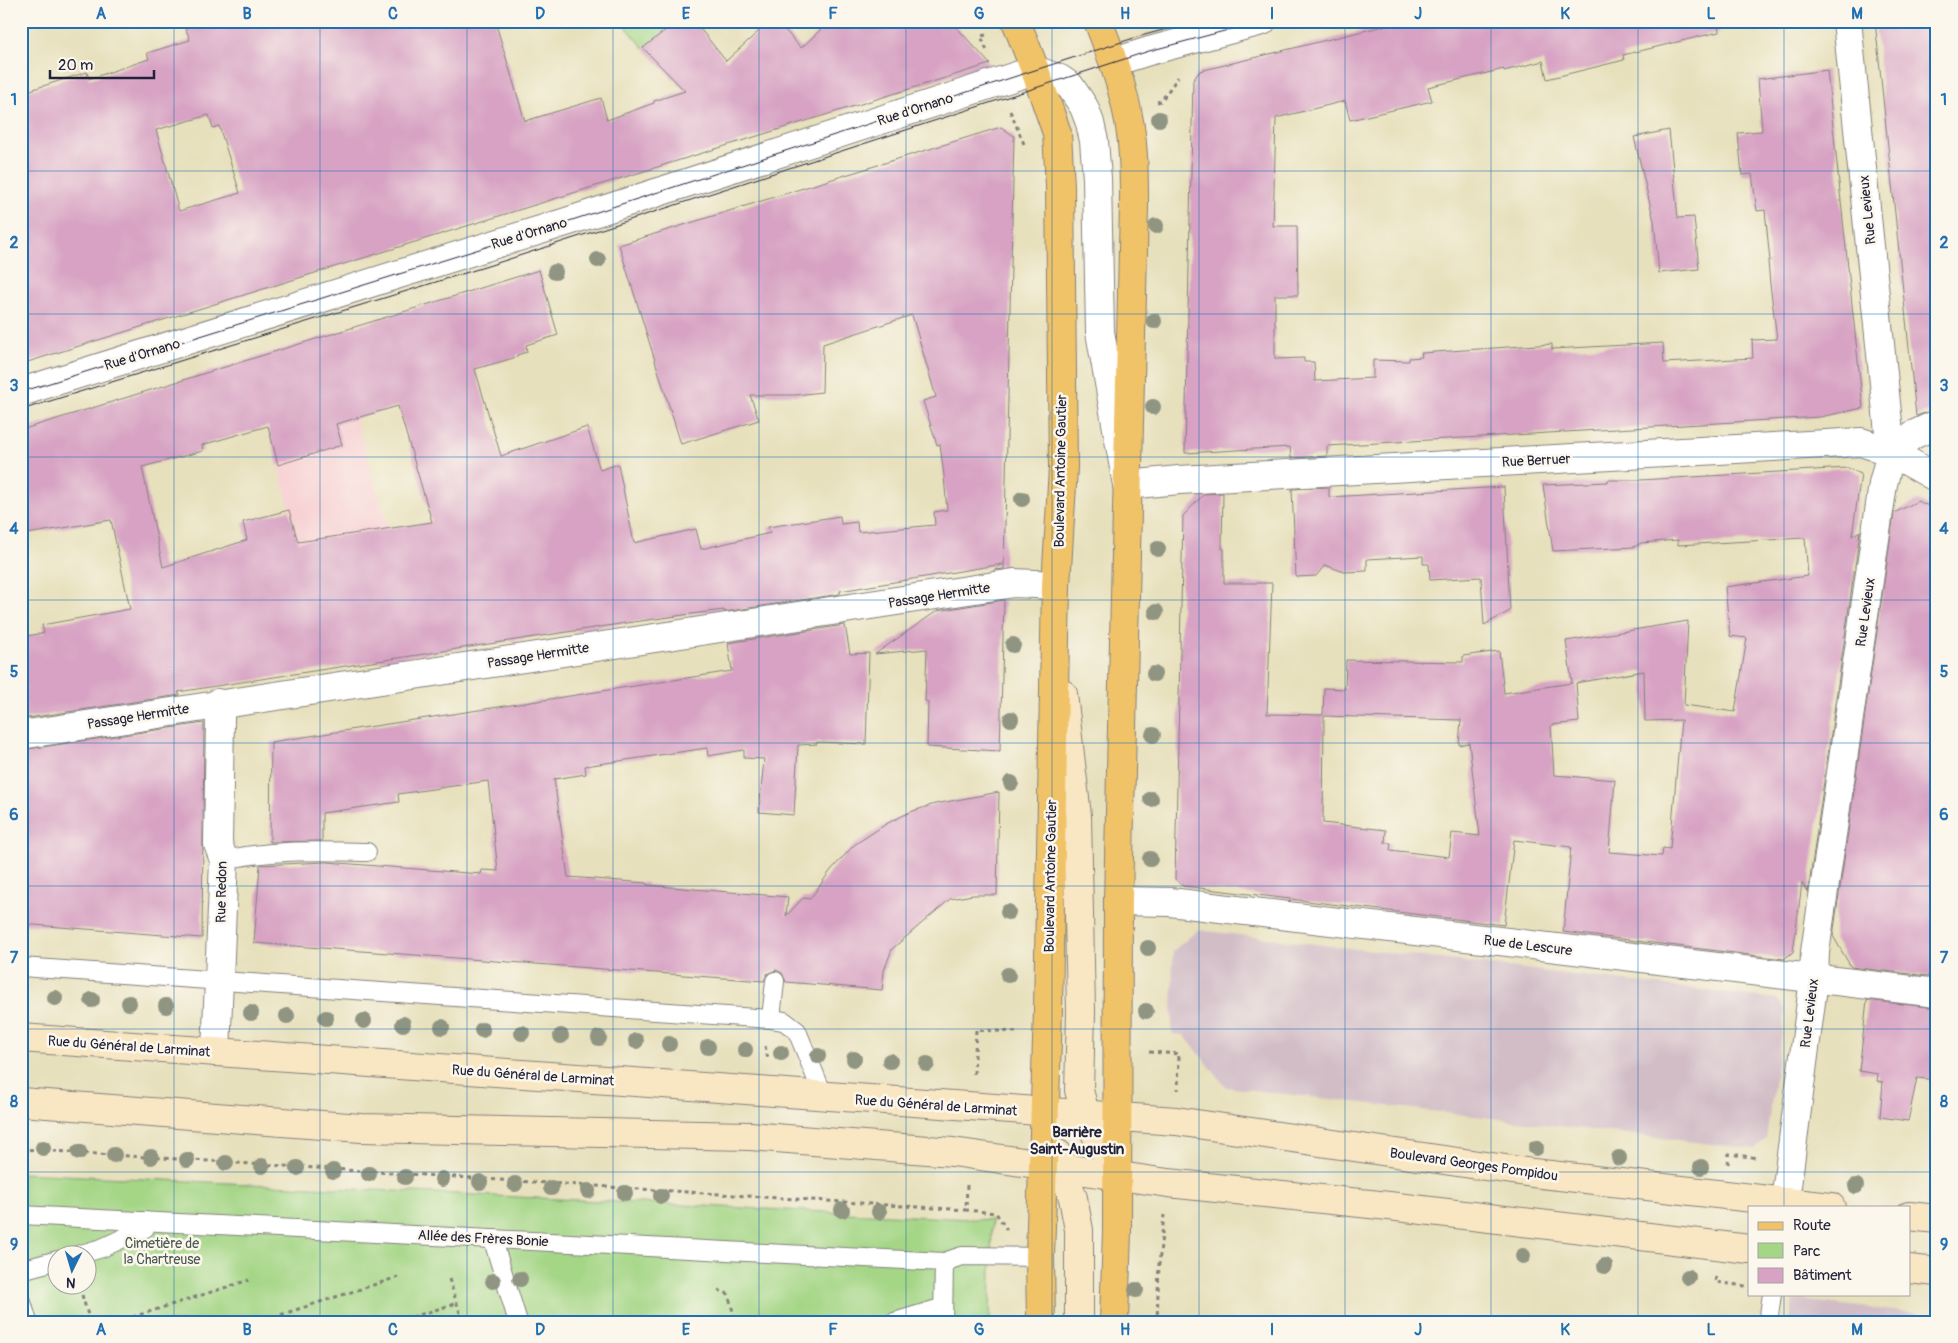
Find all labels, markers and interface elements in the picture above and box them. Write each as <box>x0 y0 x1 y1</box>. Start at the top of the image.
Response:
text: A <box>96 4 107 24</box>
text: B <box>242 4 252 24</box>
text: C <box>388 4 398 24</box>
text: D <box>535 4 545 24</box>
text: E <box>682 4 691 24</box>
text: F <box>828 4 838 24</box>
text: G <box>974 4 985 24</box>
text: H <box>1120 4 1130 24</box>
text: I <box>1270 4 1274 24</box>
text: J <box>1414 4 1422 24</box>
text: K <box>1560 4 1570 24</box>
text: L <box>1706 4 1716 24</box>
text: M <box>1851 4 1863 24</box>
scale bar <box>50 48 154 80</box>
text: 20 m <box>58 56 93 75</box>
street label: Rue d'Ornano <box>875 89 955 130</box>
text: 1 <box>11 90 17 110</box>
text: 1 <box>1941 90 1947 110</box>
street label: Rue Levieux <box>1855 174 1880 245</box>
street label: Rue d'Ornano <box>489 214 570 253</box>
text: 2 <box>10 233 19 253</box>
text: 2 <box>1940 233 1949 253</box>
street label: Rue d'Ornano <box>102 335 183 374</box>
text: 3 <box>10 376 19 396</box>
text: 3 <box>1940 376 1949 396</box>
street label: Boulevard Antoine Gautier <box>1051 394 1070 548</box>
street label: Rue Berruer <box>1501 450 1571 471</box>
text: 4 <box>9 519 19 539</box>
text: 4 <box>1939 519 1949 539</box>
street label: Rue Levieux <box>1852 576 1879 648</box>
street label: Passage Hermitte <box>887 579 991 612</box>
street label: Passage Hermitte <box>486 639 590 672</box>
text: 5 <box>10 662 19 682</box>
text: 5 <box>1940 662 1949 682</box>
street label: Passage Hermitte <box>86 700 190 733</box>
street label: Boulevard Antoine Gautier <box>1041 799 1060 953</box>
text: 6 <box>9 805 19 825</box>
text: 6 <box>1939 805 1949 825</box>
street label: Rue Redon <box>212 861 231 923</box>
street label: Rue de Lescure <box>1483 932 1573 959</box>
text: 7 <box>10 948 19 968</box>
text: 7 <box>1940 948 1949 968</box>
street label: Rue Levieux <box>1797 977 1822 1049</box>
street label: Rue du Général de Larminat <box>47 1032 211 1061</box>
street label: Rue du Général de Larminat <box>451 1061 615 1090</box>
street label: Rue du Général de Larminat <box>854 1091 1018 1120</box>
text: 8 <box>10 1092 18 1112</box>
text: 8 <box>1940 1092 1948 1112</box>
district label: Barrière Saint-Augustin <box>1030 1123 1125 1159</box>
street label: Boulevard Georges Pompidou <box>1389 1144 1559 1185</box>
legend <box>1748 1206 1910 1296</box>
text: Route <box>1793 1216 1831 1235</box>
street label: Allée des Frères Bonie <box>417 1227 549 1250</box>
text: 9 <box>10 1235 18 1255</box>
park label: Cimetière de la Chartreuse <box>123 1235 201 1268</box>
text: 9 <box>1940 1235 1948 1255</box>
text: Parc <box>1793 1242 1821 1261</box>
north arrow <box>48 1246 98 1296</box>
text: Bâtiment <box>1793 1266 1853 1285</box>
text: N <box>65 1274 76 1291</box>
text: A <box>96 1320 107 1340</box>
text: B <box>242 1320 252 1340</box>
text: C <box>388 1320 398 1340</box>
text: D <box>535 1320 545 1340</box>
text: E <box>682 1320 691 1340</box>
text: F <box>828 1320 838 1340</box>
text: G <box>974 1320 985 1340</box>
text: H <box>1120 1320 1130 1340</box>
text: I <box>1270 1320 1274 1340</box>
text: J <box>1414 1320 1422 1340</box>
text: K <box>1560 1320 1570 1340</box>
text: L <box>1706 1320 1716 1340</box>
text: M <box>1851 1320 1863 1340</box>

